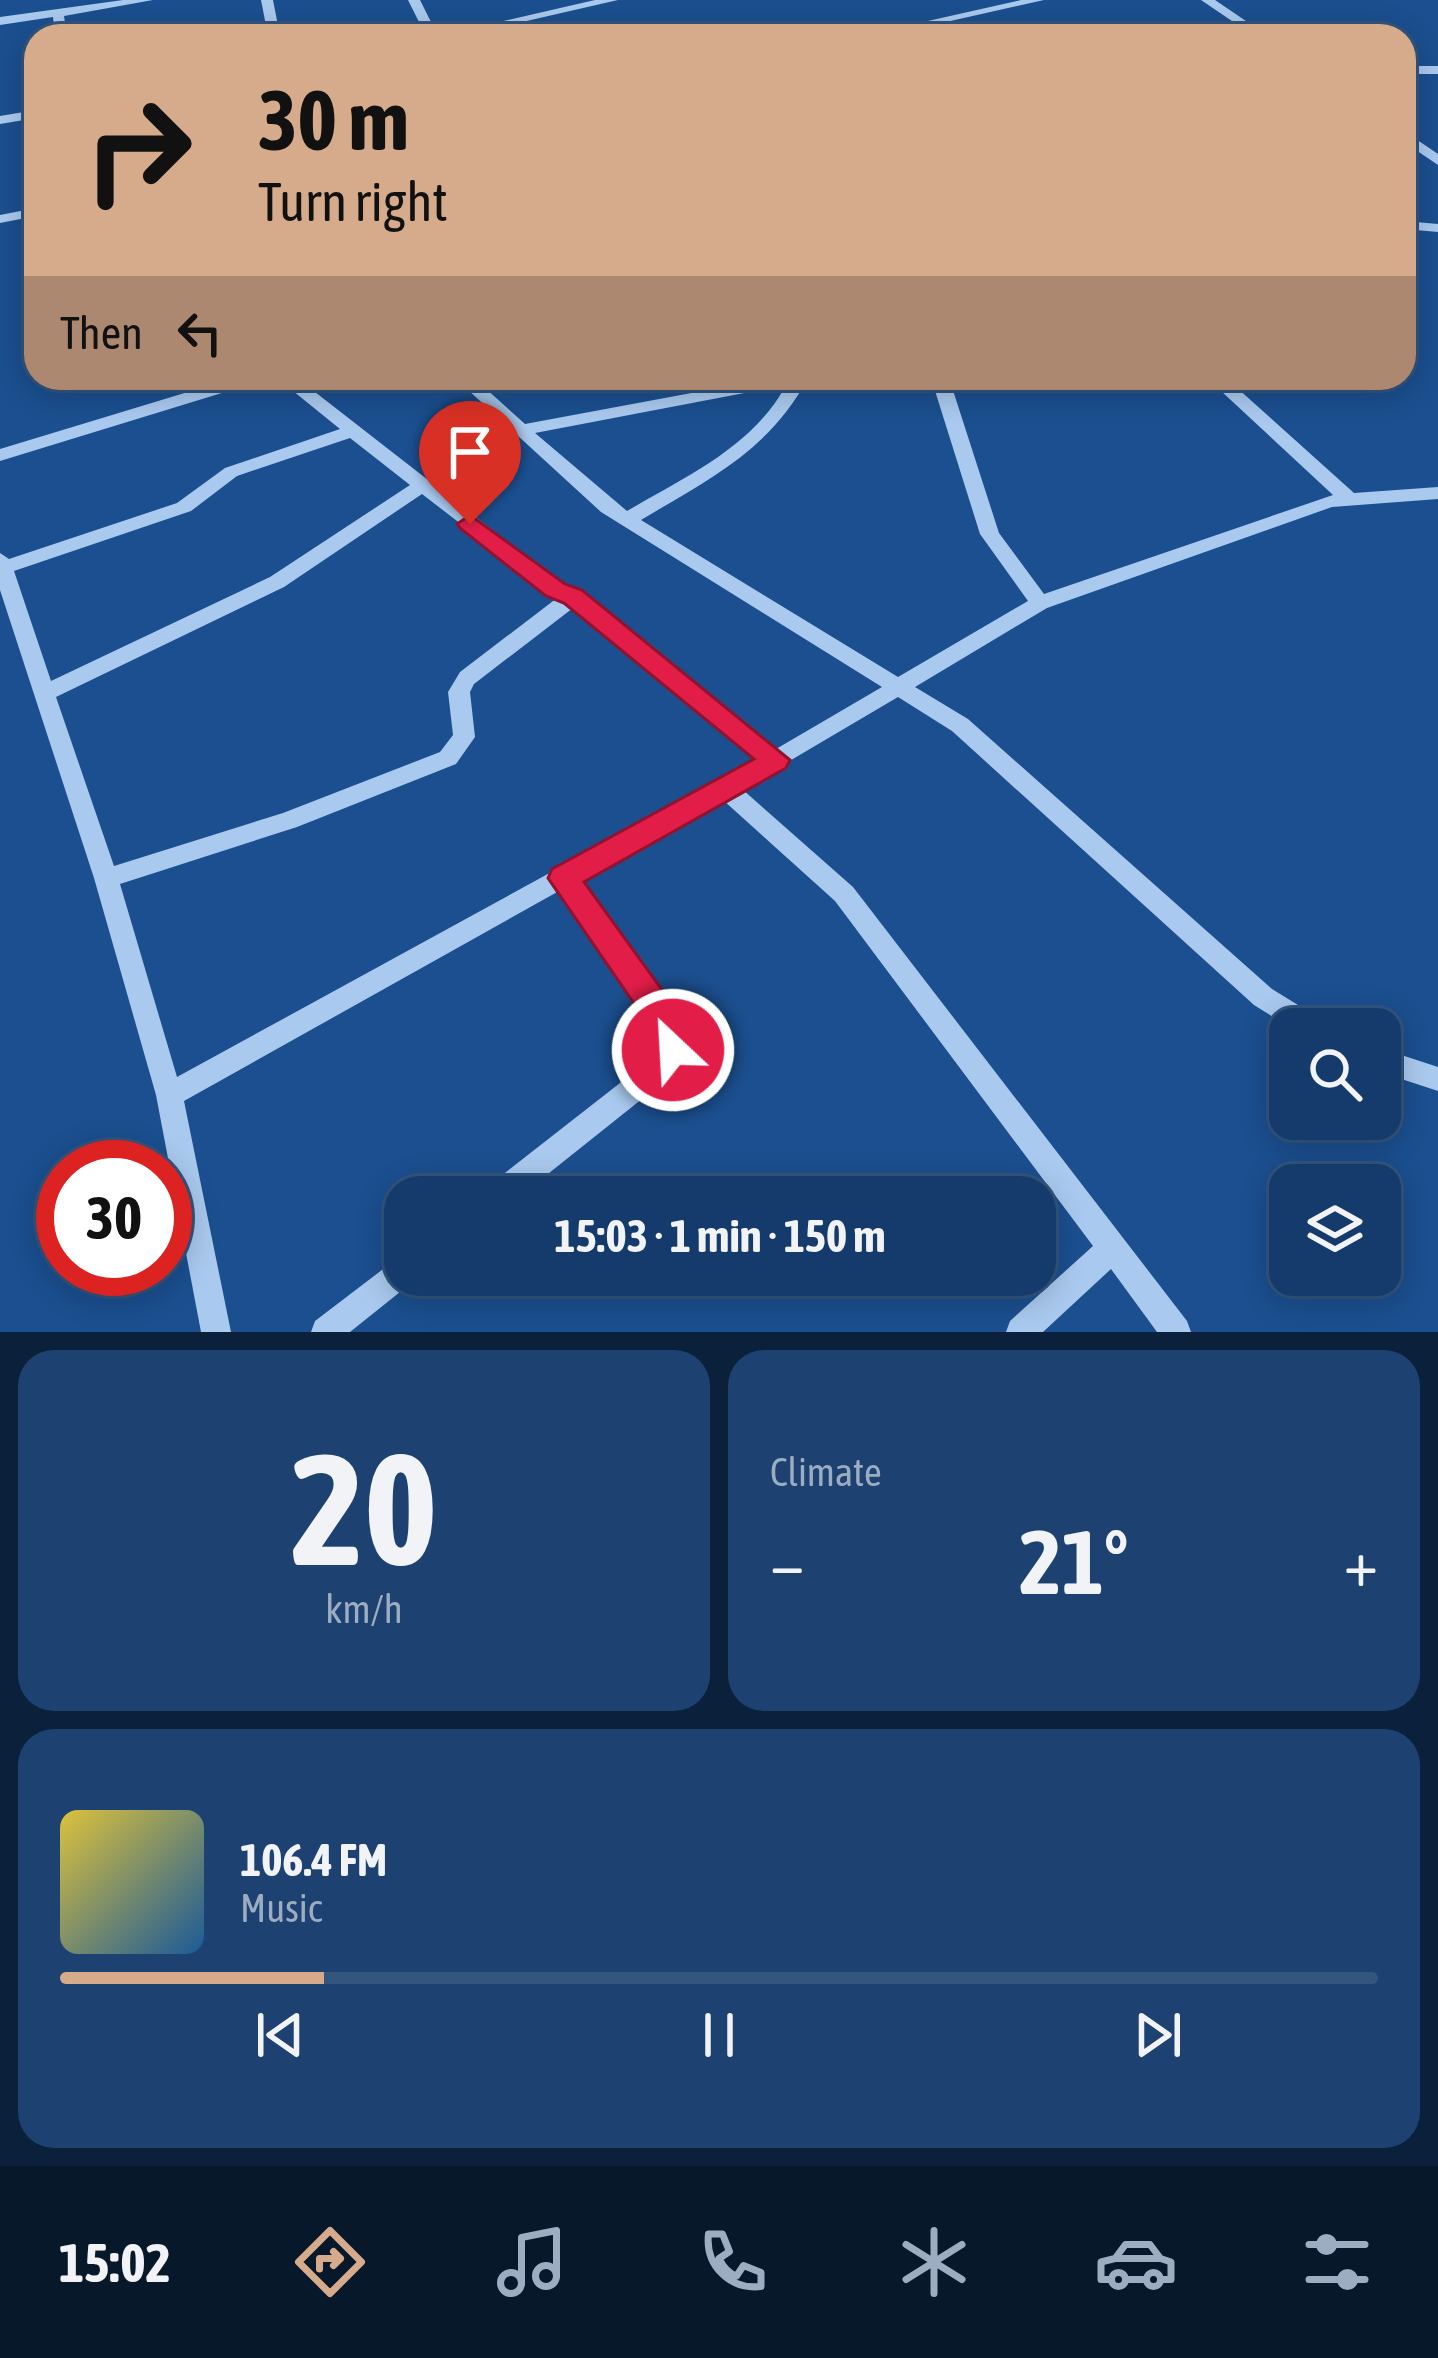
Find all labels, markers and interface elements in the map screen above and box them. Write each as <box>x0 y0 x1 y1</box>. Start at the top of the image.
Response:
icon: right <box>60 72 216 228</box>
text: 30 m <box>258 72 409 168</box>
text: Turn right <box>258 171 448 232</box>
icon: left <box>167 300 233 366</box>
text: Then <box>60 307 143 359</box>
pin <box>419 401 521 524</box>
icon: arrive <box>437 419 503 485</box>
position arrow <box>610 987 736 1113</box>
map controls <box>1269 1008 1401 1296</box>
button: search <box>1269 1008 1401 1140</box>
speed limit sign: 30 <box>36 1140 192 1296</box>
button: layers <box>1269 1164 1401 1296</box>
text: 15:03 · 1 min · 150 m <box>554 1210 886 1262</box>
text: 20 <box>291 1419 437 1598</box>
text: Climate <box>770 1450 882 1494</box>
text: 21° <box>1019 1510 1129 1613</box>
text: − <box>770 1524 804 1600</box>
text: + <box>1344 1524 1378 1600</box>
text: km/h <box>325 1587 403 1631</box>
text: 106.4 FM <box>240 1834 387 1886</box>
text: Music <box>240 1886 322 1930</box>
icon: previous <box>247 2002 313 2068</box>
icon: pause <box>686 2002 752 2068</box>
icon: next <box>1125 2002 1191 2068</box>
icon: directions <box>288 2220 372 2304</box>
icon: music <box>490 2220 574 2304</box>
icon: phone <box>691 2220 775 2304</box>
icon: climate <box>892 2220 976 2304</box>
icon: car <box>1094 2220 1178 2304</box>
icon: filters <box>1295 2220 1379 2304</box>
text: 15:02 <box>59 2232 171 2293</box>

